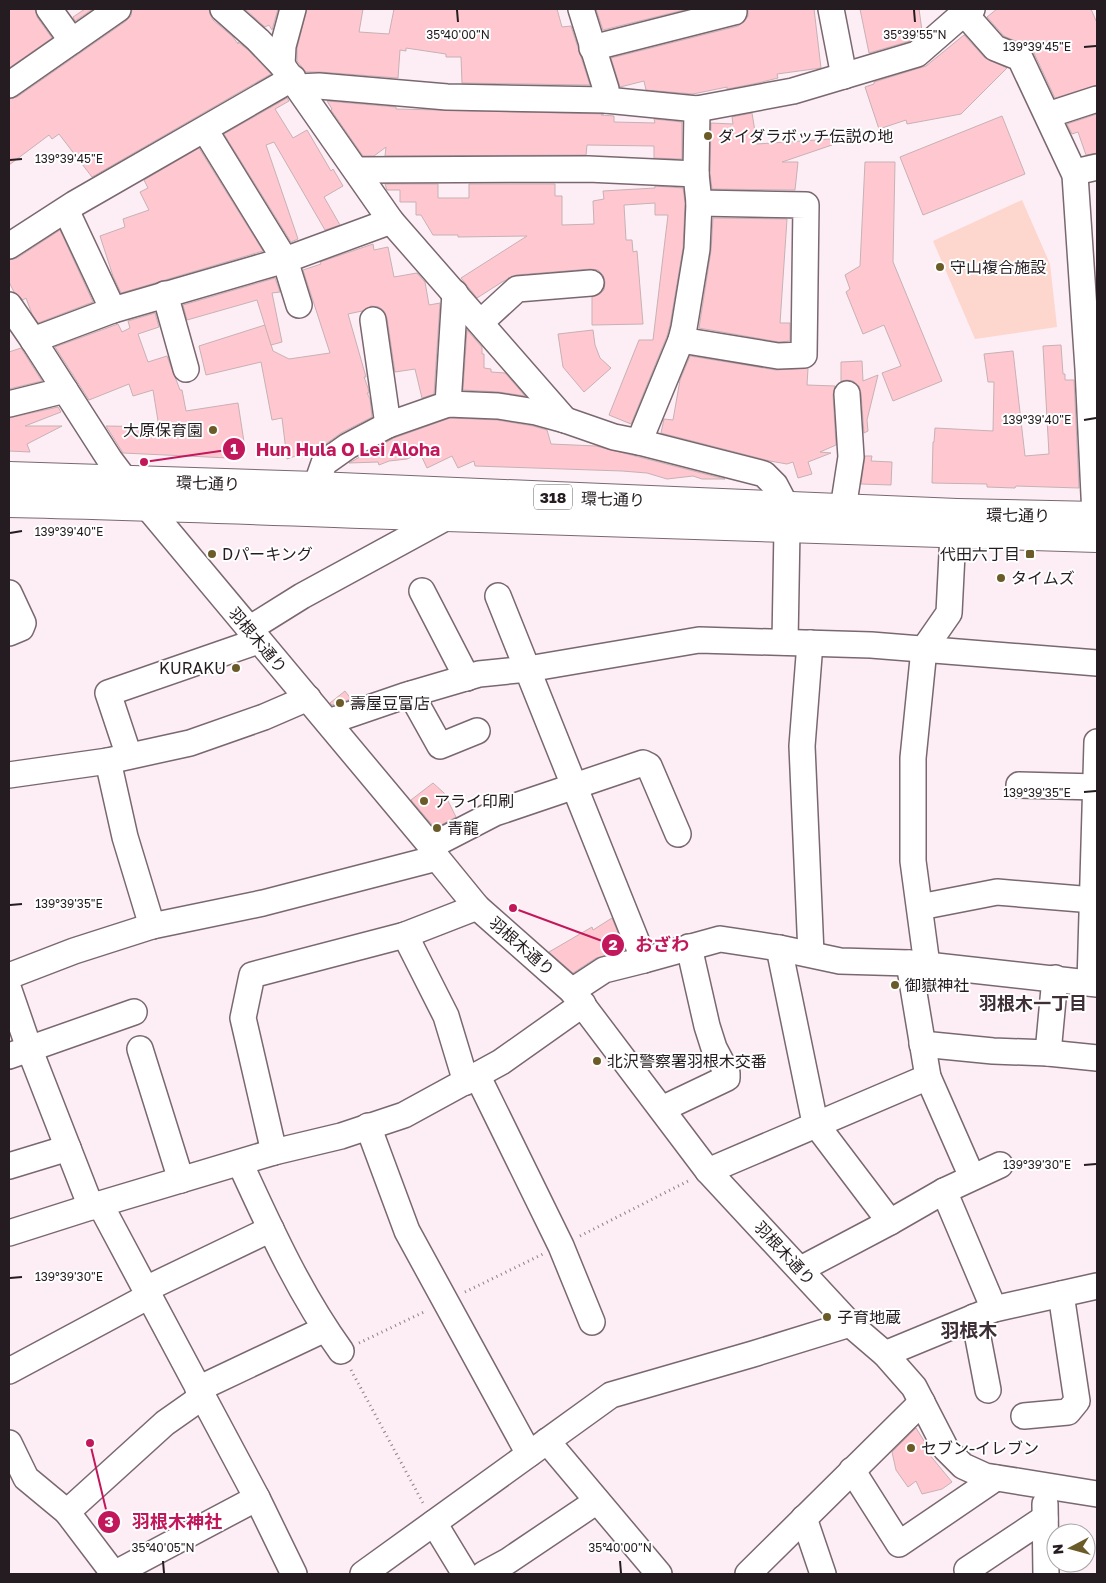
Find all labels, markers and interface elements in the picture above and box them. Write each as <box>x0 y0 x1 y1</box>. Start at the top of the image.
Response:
text: 35°40'00"N <box>426 27 490 42</box>
text: 35°39'55"N <box>883 27 947 42</box>
text: 139°39'45"E <box>1003 39 1071 54</box>
place label: ダイダラボッチ伝説の地 <box>718 126 893 146</box>
marker: ダイダラボッチ伝説の地 <box>702 130 714 142</box>
text: 139°39'45"E <box>35 151 103 166</box>
place label: 守山複合施設 <box>950 257 1046 277</box>
marker: 守山複合施設 <box>934 261 946 273</box>
text: 139°39'40"E <box>1003 412 1071 427</box>
place label: 大原保育園 <box>123 420 203 440</box>
marker: 大原保育園 <box>207 424 219 436</box>
callout: Hun Hula O Lei Aloha <box>221 433 451 466</box>
text: Hun Hula O Lei Aloha <box>256 438 440 460</box>
text: 1 <box>230 439 238 457</box>
street label: 環七通り <box>176 472 240 494</box>
road number: 318 <box>534 484 572 510</box>
street label: 環七通り <box>581 488 645 510</box>
street label: 環七通り <box>986 504 1050 526</box>
text: 139°39'40"E <box>35 524 103 539</box>
place label: Dパーキング <box>222 544 313 564</box>
place label: 代田六丁目 <box>940 544 1020 564</box>
marker: Dパーキング <box>206 548 218 560</box>
marker: 代田六丁目 <box>1024 548 1036 560</box>
place label: タイムズ <box>1011 568 1075 588</box>
marker: タイムズ <box>995 572 1007 584</box>
street label: 羽根木通り <box>225 603 291 677</box>
place label: KURAKU <box>159 658 226 678</box>
marker: KURAKU <box>230 662 242 674</box>
place label: 壽屋豆富店 <box>350 693 430 713</box>
marker: 壽屋豆富店 <box>334 697 346 709</box>
text: 139°39'35"E <box>1003 785 1071 800</box>
place label: アライ印刷 <box>434 791 514 811</box>
marker: アライ印刷 <box>418 795 430 807</box>
place label: 青龍 <box>447 818 479 838</box>
marker: 青龍 <box>431 822 443 834</box>
text: 139°39'35"E <box>35 896 103 911</box>
street label: 羽根木通り <box>485 912 559 980</box>
callout: おざわ <box>600 928 699 961</box>
text: おざわ <box>635 933 689 955</box>
text: 2 <box>608 935 618 953</box>
place label: 御嶽神社 <box>905 975 969 995</box>
marker: 御嶽神社 <box>889 979 901 991</box>
district label: 羽根木一丁目 <box>979 992 1087 1014</box>
place label: 北沢警察署羽根木交番 <box>607 1051 767 1071</box>
marker: 北沢警察署羽根木交番 <box>591 1055 603 1067</box>
text: 139°39'30"E <box>1003 1157 1071 1172</box>
street label: 羽根木通り <box>750 1217 820 1289</box>
text: 139°39'30"E <box>35 1269 103 1284</box>
place label: 子育地蔵 <box>837 1307 901 1327</box>
marker: 子育地蔵 <box>821 1311 833 1323</box>
district label: 羽根木 <box>940 1318 998 1341</box>
place label: セブン-イレブン <box>921 1438 1039 1458</box>
marker: セブン-イレブン <box>905 1442 917 1454</box>
callout: 羽根木神社 <box>97 1506 232 1539</box>
text: 羽根木神社 <box>132 1510 222 1532</box>
text: 3 <box>104 1512 114 1530</box>
north arrow <box>1046 1523 1096 1573</box>
text: 35°40'05"N <box>131 1540 195 1555</box>
text: 35°40'00"N <box>588 1540 652 1555</box>
text: N <box>1049 1543 1067 1556</box>

